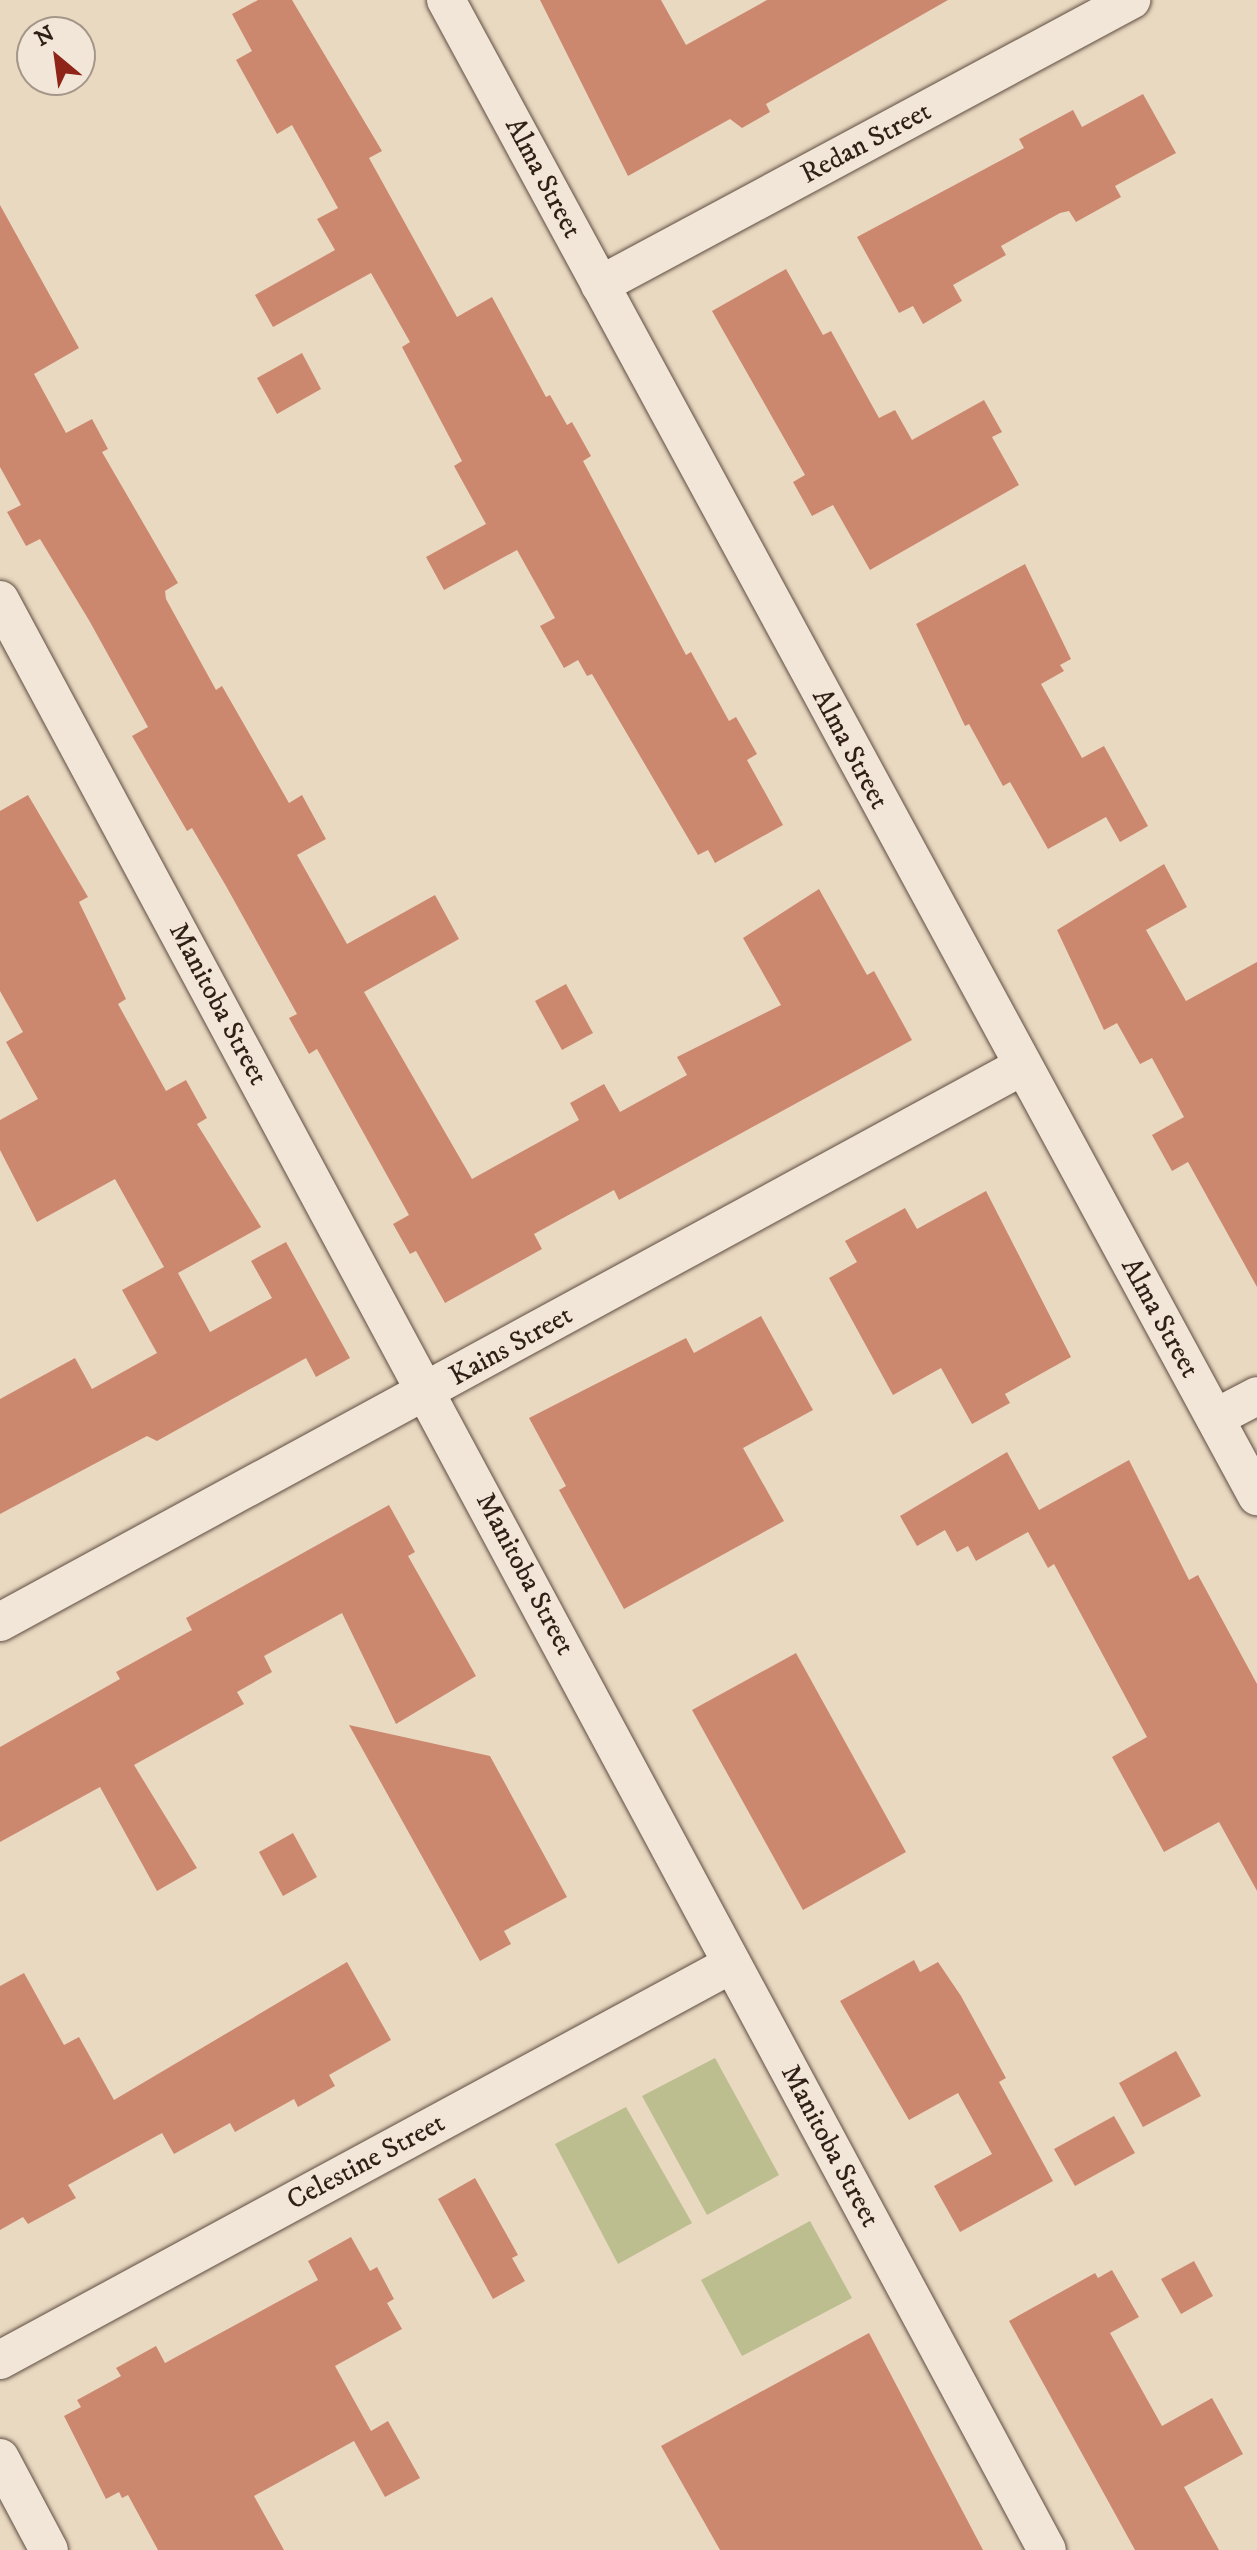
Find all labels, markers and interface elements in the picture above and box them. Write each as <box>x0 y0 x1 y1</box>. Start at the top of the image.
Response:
north arrow <box>16 16 96 96</box>
text: N <box>31 20 60 53</box>
street label: Redan Street <box>795 95 937 191</box>
street label: Alma Street <box>497 112 589 244</box>
street label: Alma Street <box>804 683 896 815</box>
street label: Manitoba Street <box>161 917 275 1091</box>
street label: Alma Street <box>1113 1252 1207 1384</box>
street label: Kains Street <box>444 1299 578 1393</box>
street label: Manitoba Street <box>468 1487 582 1661</box>
street label: Manitoba Street <box>773 2059 887 2233</box>
street label: Celestine Street <box>281 2106 451 2218</box>

